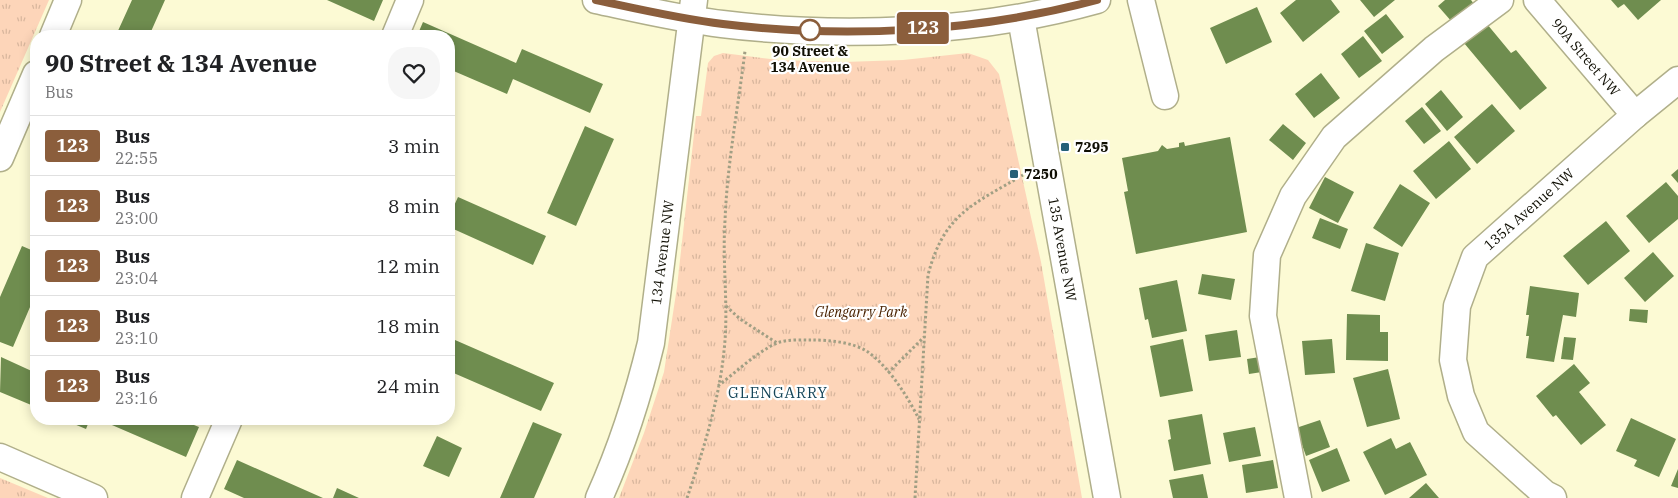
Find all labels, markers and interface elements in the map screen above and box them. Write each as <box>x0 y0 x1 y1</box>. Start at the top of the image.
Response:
line badge: 123 <box>894 12 952 44</box>
street label: 90A Street NW <box>1547 14 1624 100</box>
text: 123 <box>907 16 939 39</box>
marker: 90 Street & 134 Avenue <box>799 19 821 41</box>
place label: 90 Street & 134 Avenue <box>770 42 850 76</box>
text: 90 Street & 134 Avenue <box>45 47 317 79</box>
button: heart <box>388 47 440 99</box>
text: Bus <box>45 82 73 102</box>
text: Bus <box>115 124 150 148</box>
text: 123 <box>56 134 89 157</box>
text: 3 min <box>388 134 440 158</box>
place label: 7295 <box>1075 138 1109 156</box>
marker: 7295 <box>1059 141 1071 153</box>
text: 22:55 <box>115 148 158 168</box>
street label: 135A Avenue NW <box>1480 164 1578 254</box>
place label: 7250 <box>1024 165 1058 183</box>
marker: 7250 <box>1008 168 1020 180</box>
text: Bus <box>115 184 150 208</box>
text: 123 <box>56 194 89 217</box>
text: 8 min <box>388 194 440 218</box>
street label: 135 Avenue NW <box>1044 196 1081 303</box>
street label: 134 Avenue NW <box>647 199 678 306</box>
text: 23:00 <box>115 208 158 228</box>
text: Bus <box>115 244 150 268</box>
text: 123 <box>56 254 89 277</box>
text: 12 min <box>377 254 440 278</box>
text: 23:04 <box>115 268 158 288</box>
park label: Glengarry Park <box>815 303 908 321</box>
text: Bus <box>115 304 150 328</box>
text: 123 <box>56 314 89 337</box>
text: 18 min <box>377 314 440 338</box>
text: 23:10 <box>115 328 158 348</box>
text: Bus <box>115 364 150 388</box>
text: 123 <box>56 374 89 397</box>
text: 24 min <box>377 374 440 398</box>
district label: GLENGARRY <box>728 383 828 402</box>
text: 23:16 <box>115 388 158 408</box>

